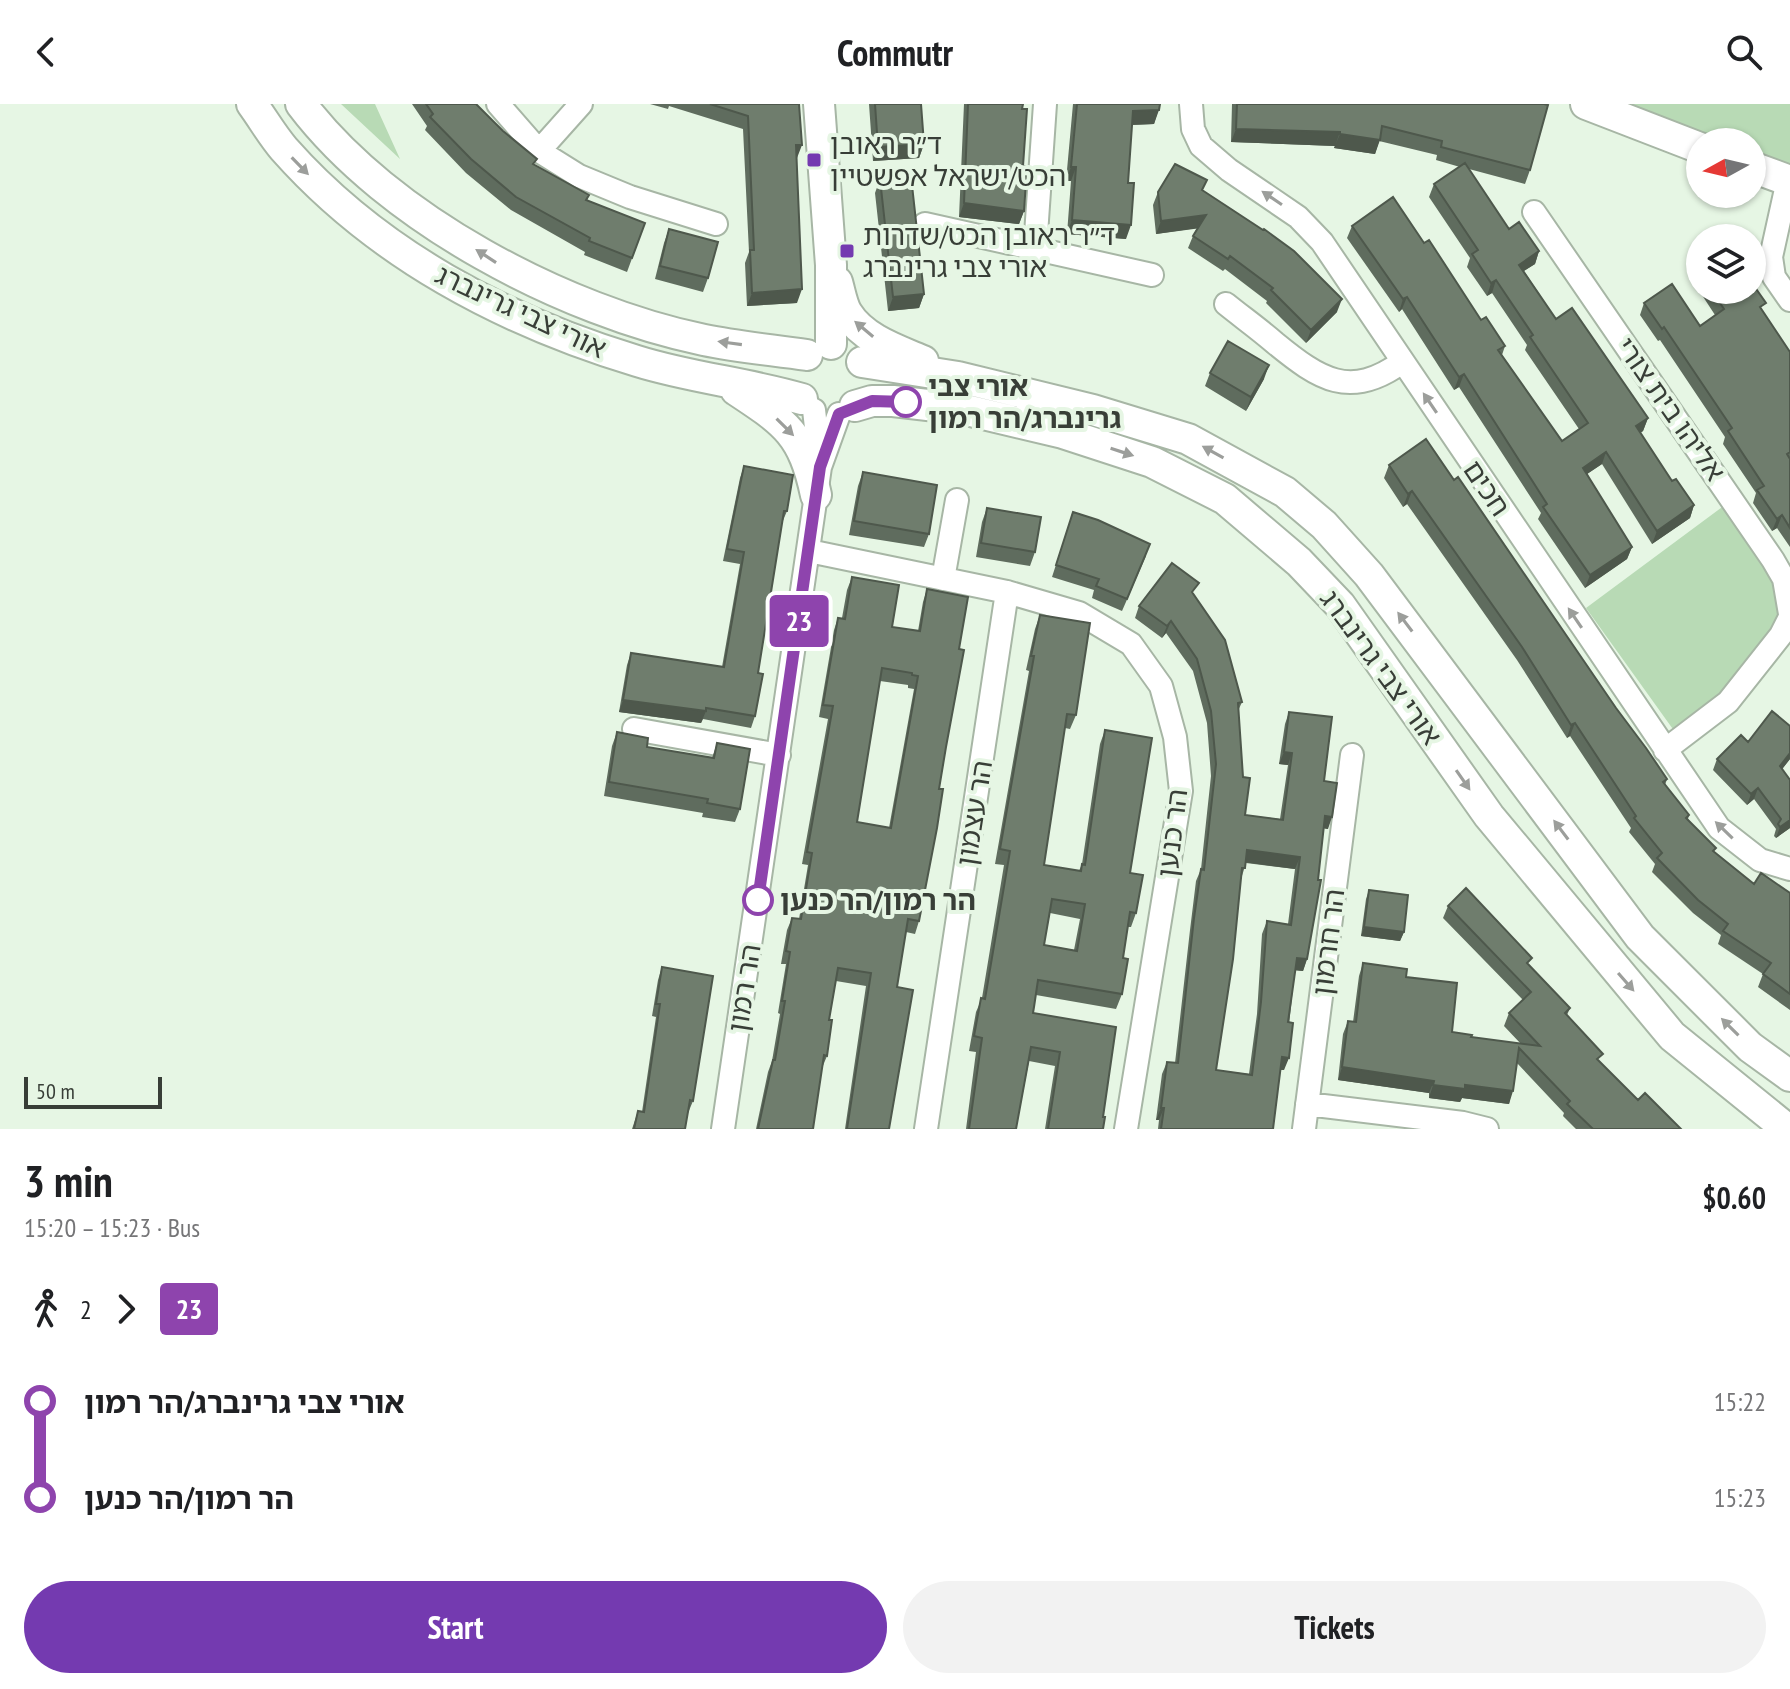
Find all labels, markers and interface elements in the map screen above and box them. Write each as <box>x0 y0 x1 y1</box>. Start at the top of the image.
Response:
text: Commutr <box>837 29 953 76</box>
icon: back <box>24 30 68 74</box>
icon: search <box>1722 30 1766 74</box>
place label: ד״ר ראובן הכט/ישראל אפשטיין <box>830 125 1066 194</box>
north arrow <box>1686 128 1766 208</box>
map controls <box>1686 128 1766 304</box>
marker: ד״ר ראובן הכט/ישראל אפשטיין <box>805 151 823 169</box>
one-way arrow <box>290 156 308 175</box>
one-way arrow <box>1261 191 1283 206</box>
place label: ד״ר ראובן הכט/שדרות אורי צבי גרינברג <box>863 216 1115 285</box>
button: layers <box>1686 224 1766 304</box>
marker: ד״ר ראובן הכט/שדרות אורי צבי גרינברג <box>838 242 856 260</box>
one-way arrow <box>475 250 497 264</box>
street label: אורי צבי גרינברג <box>430 255 612 366</box>
one-way arrow <box>854 321 874 338</box>
street label: אליהו בית צורי <box>1608 330 1735 488</box>
one-way arrow <box>717 336 742 349</box>
place label: אורי צבי גרינברג/הר רמון <box>928 367 1121 436</box>
marker: אורי צבי גרינברג/הר רמון <box>891 387 921 417</box>
one-way arrow <box>1422 392 1437 413</box>
one-way arrow <box>775 417 794 436</box>
one-way arrow <box>1201 445 1224 459</box>
one-way arrow <box>1110 446 1134 459</box>
street label: חכים <box>1455 453 1519 523</box>
street label: אורי צבי גרינברג <box>1312 581 1450 752</box>
line badge: 23 <box>763 595 835 647</box>
text: 23 <box>786 602 812 639</box>
one-way arrow <box>1568 608 1583 629</box>
one-way arrow <box>1397 612 1413 632</box>
street label: הר עצמון <box>947 757 1000 868</box>
one-way arrow <box>1455 769 1470 790</box>
street label: הר כנען <box>1148 787 1195 879</box>
one-way arrow <box>1553 820 1569 840</box>
one-way arrow <box>1715 822 1734 840</box>
place label: הר רמון/הר כנען <box>780 881 976 918</box>
marker: הר רמון/הר כנען <box>743 885 773 915</box>
street label: הר חרמון <box>1303 886 1352 997</box>
street label: הר רמון <box>718 941 769 1035</box>
one-way arrow <box>1617 972 1634 992</box>
one-way arrow <box>1721 1018 1740 1037</box>
scale bar <box>24 1073 162 1109</box>
text: 50 m <box>36 1077 75 1105</box>
text: 3 min <box>24 1152 113 1209</box>
text: $0.60 <box>1702 1178 1766 1217</box>
text: 15:20 – 15:23 · Bus <box>24 1211 200 1244</box>
icon: walk <box>24 1287 68 1331</box>
icon: forward <box>104 1287 148 1331</box>
text: 23 <box>176 1290 202 1327</box>
text: 2 <box>80 1293 92 1326</box>
text: אורי צבי גרינברג/הר רמון <box>84 1382 405 1421</box>
text: 15:22 <box>1714 1385 1766 1418</box>
text: הר רמון/הר כנען <box>84 1478 294 1517</box>
text: 15:23 <box>1714 1481 1766 1514</box>
button: Start <box>24 1581 887 1673</box>
button: Tickets <box>903 1581 1766 1673</box>

